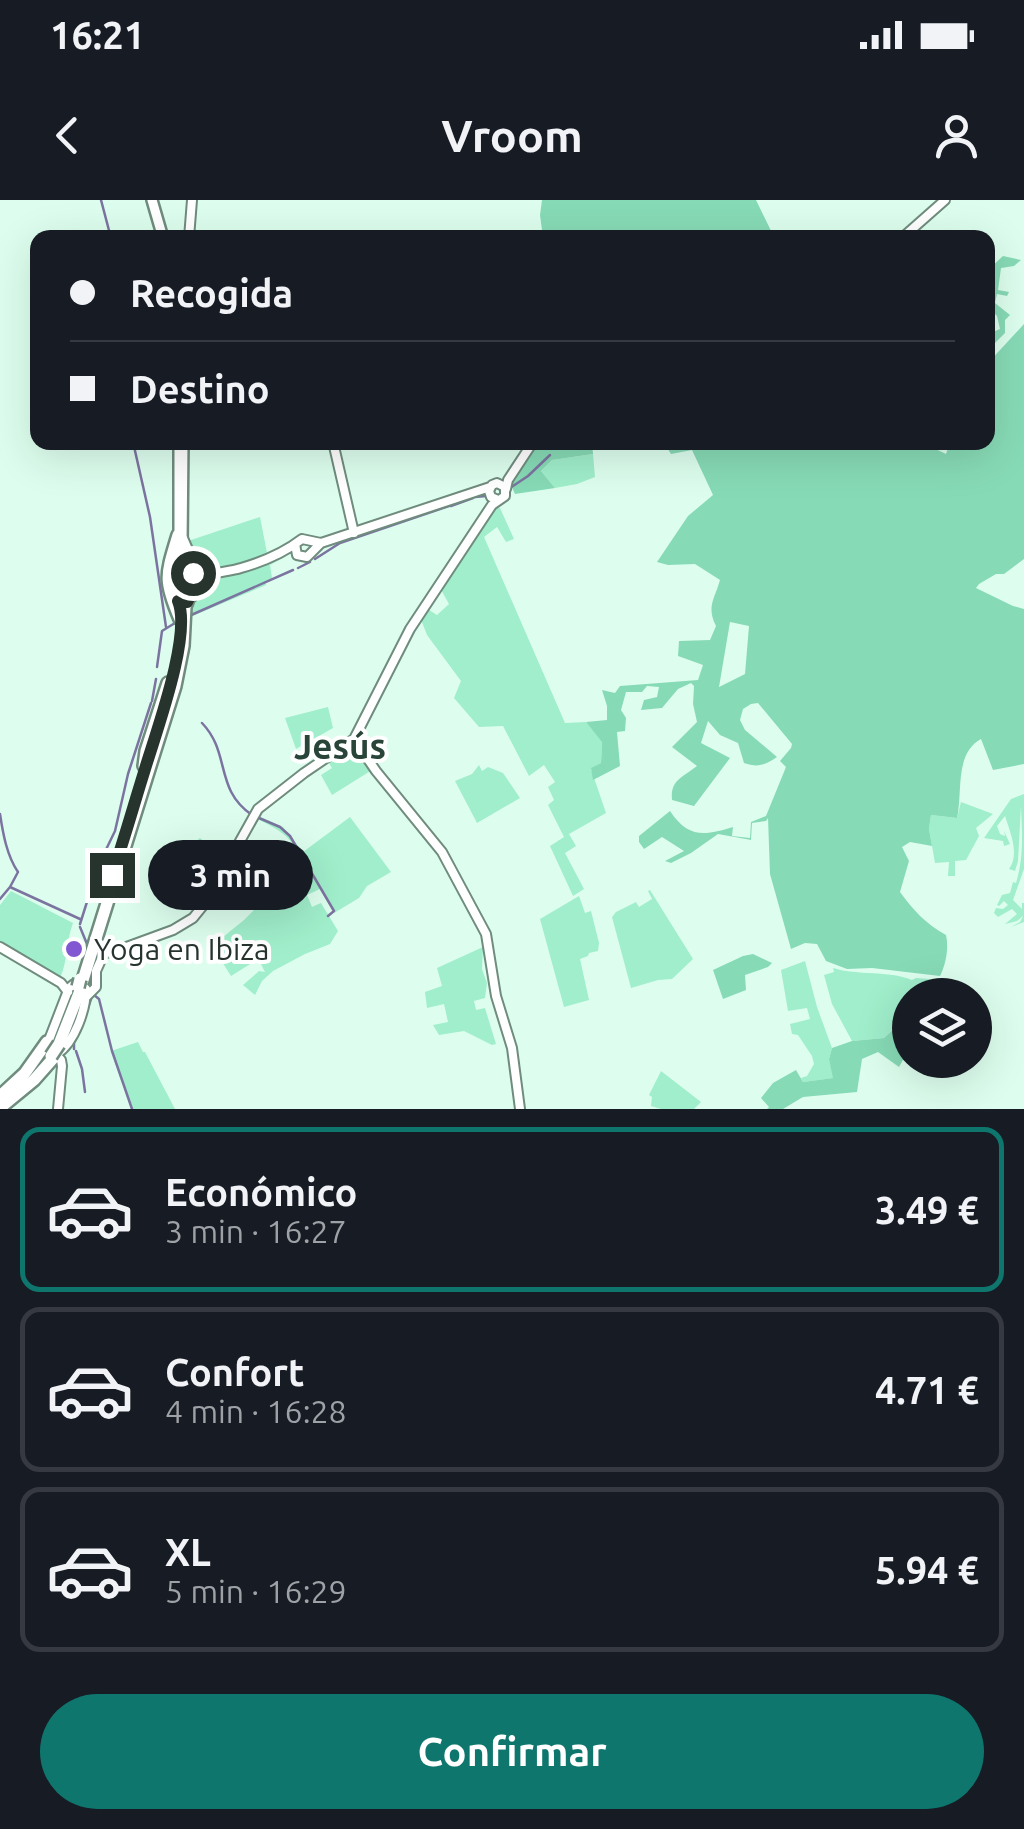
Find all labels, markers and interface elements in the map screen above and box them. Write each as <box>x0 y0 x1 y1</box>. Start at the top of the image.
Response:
text: 16:21 <box>50 14 145 56</box>
icon: back <box>40 108 95 163</box>
icon: person <box>929 108 984 163</box>
text: Vroom <box>441 110 583 161</box>
text: Recogida <box>130 272 293 314</box>
text: Destino <box>130 368 270 410</box>
route start <box>171 551 216 596</box>
district label: Jesús <box>294 726 386 766</box>
callout: 3 min <box>147 840 312 910</box>
route end <box>90 853 135 898</box>
text: 3 min <box>190 857 271 893</box>
place label: Yoga en Ibiza <box>94 932 269 966</box>
marker: Yoga en Ibiza <box>63 938 85 960</box>
map controls <box>892 978 992 1078</box>
button: layers <box>892 978 992 1078</box>
icon: car <box>45 1165 135 1255</box>
text: Económico <box>165 1171 357 1213</box>
text: 3.49 € <box>875 1189 979 1231</box>
text: 3 min · 16:27 <box>165 1213 347 1249</box>
icon: car <box>45 1345 135 1435</box>
text: Confort <box>165 1351 304 1393</box>
text: 4.71 € <box>875 1369 979 1411</box>
text: 4 min · 16:28 <box>165 1393 347 1429</box>
icon: car <box>45 1525 135 1615</box>
text: XL <box>165 1531 211 1573</box>
text: 5.94 € <box>875 1549 979 1591</box>
text: 5 min · 16:29 <box>165 1573 347 1609</box>
button: Confirmar <box>40 1694 984 1809</box>

